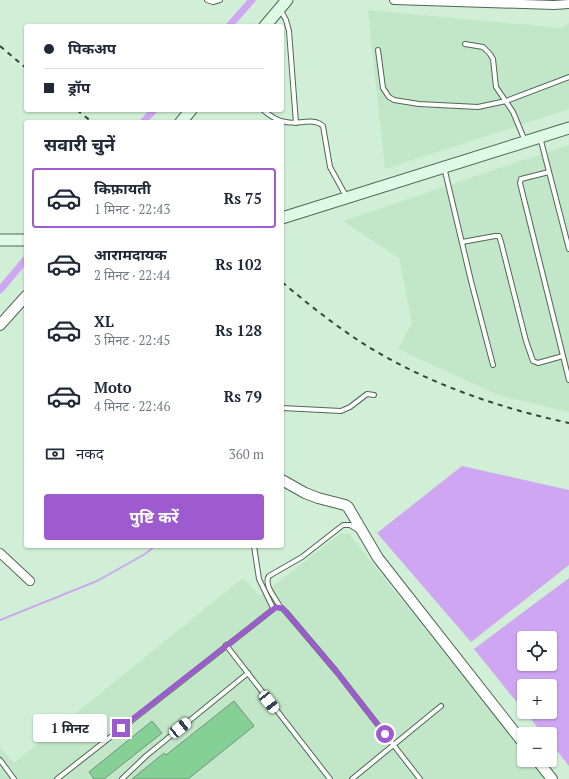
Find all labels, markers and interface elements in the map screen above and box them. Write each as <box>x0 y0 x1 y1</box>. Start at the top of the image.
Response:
text: पिकअप <box>68 38 116 58</box>
text: ड्रॉप <box>68 77 90 97</box>
text: सवारी चुनें <box>44 132 115 156</box>
text: किफ़ायती <box>94 178 151 198</box>
icon: car <box>46 180 82 216</box>
text: Rs 75 <box>224 188 262 208</box>
text: 1 मिनट · 22:43 <box>94 200 170 218</box>
text: आरामदायक <box>94 244 167 264</box>
icon: car <box>46 246 82 282</box>
text: Rs 102 <box>215 254 262 274</box>
text: 2 मिनट · 22:44 <box>94 266 170 284</box>
text: XL <box>94 311 114 331</box>
icon: car <box>46 312 82 348</box>
text: Rs 128 <box>215 320 262 340</box>
text: 3 मिनट · 22:45 <box>94 331 170 349</box>
text: Moto <box>94 377 132 397</box>
icon: car <box>46 378 82 414</box>
text: Rs 79 <box>224 386 262 406</box>
text: 4 मिनट · 22:46 <box>94 397 170 415</box>
icon: cash <box>44 443 66 465</box>
text: नकद <box>76 443 104 463</box>
text: 360 m <box>229 445 264 463</box>
button: पुष्टि करें <box>44 494 264 540</box>
map controls <box>517 631 557 767</box>
button: locate <box>517 631 557 671</box>
button: + <box>517 679 557 719</box>
car <box>257 689 281 715</box>
callout: 1 मिनट <box>33 714 107 742</box>
car <box>167 716 193 740</box>
text: 1 मिनट <box>51 719 89 737</box>
route end <box>112 719 130 737</box>
route start <box>376 725 394 743</box>
button: − <box>517 727 557 767</box>

